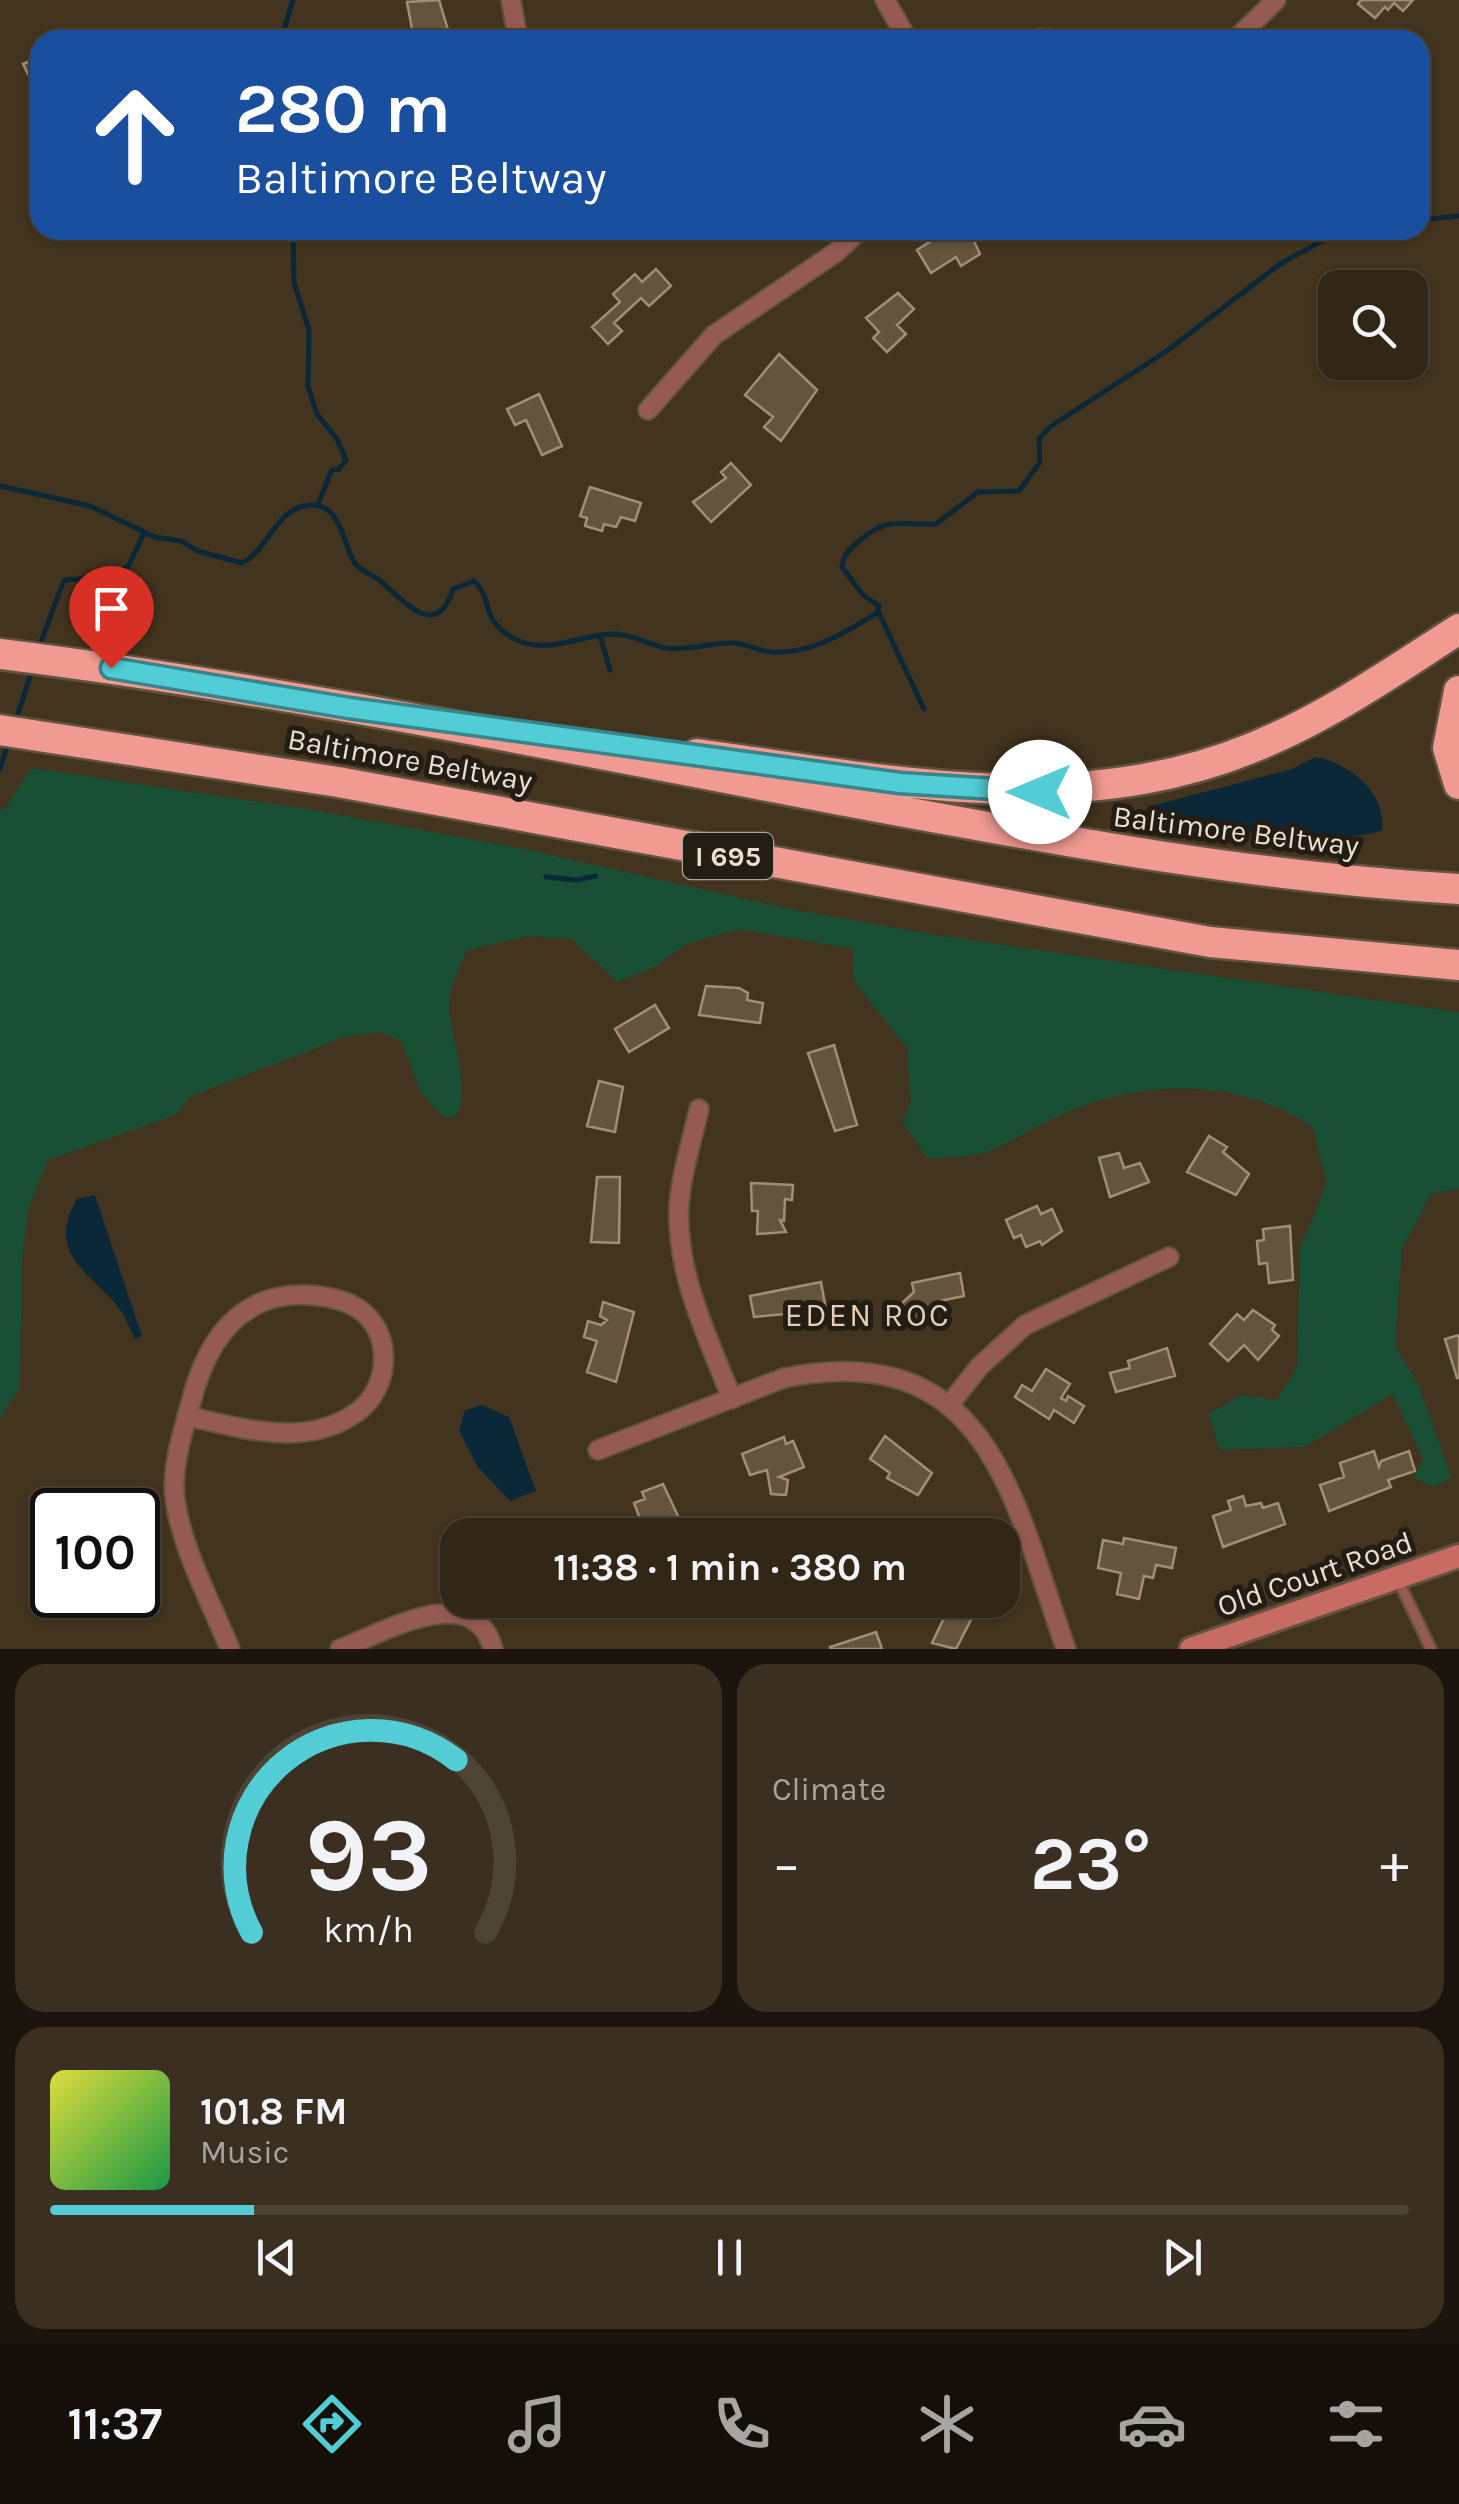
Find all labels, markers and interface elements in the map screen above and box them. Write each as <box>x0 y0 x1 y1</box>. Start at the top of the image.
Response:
text: 280 m <box>235 68 451 150</box>
icon: ahead <box>70 70 200 200</box>
text: Baltimore Beltway <box>235 152 606 204</box>
map controls <box>1318 270 1428 380</box>
button: search <box>1318 270 1428 380</box>
pin <box>69 566 154 669</box>
icon: arrive <box>84 581 139 636</box>
street label: Baltimore Beltway <box>285 721 535 799</box>
position arrow <box>988 740 1092 844</box>
street label: Baltimore Beltway <box>1111 798 1361 864</box>
road number: I 695 <box>683 833 773 879</box>
district label: EDEN ROC <box>785 1297 951 1334</box>
speed limit sign: 100 <box>30 1488 160 1618</box>
street label: Old Court Road <box>1213 1524 1417 1624</box>
text: 11:38 · 1 min · 380 m <box>553 1545 907 1590</box>
text: Climate <box>772 1771 886 1808</box>
text: 93 <box>304 1795 433 1916</box>
text: 23° <box>1030 1820 1151 1908</box>
text: − <box>772 1832 801 1896</box>
text: + <box>1380 1832 1409 1896</box>
text: km/h <box>323 1909 414 1951</box>
text: 101.8 FM <box>200 2089 347 2134</box>
text: Music <box>200 2134 289 2171</box>
icon: previous <box>249 2230 304 2285</box>
icon: pause <box>702 2230 757 2285</box>
icon: next <box>1155 2230 1210 2285</box>
icon: directions <box>297 2389 367 2459</box>
icon: music <box>502 2389 572 2459</box>
icon: phone <box>707 2389 777 2459</box>
icon: climate <box>912 2389 982 2459</box>
icon: car <box>1117 2389 1187 2459</box>
icon: filters <box>1321 2389 1391 2459</box>
text: 11:37 <box>67 2398 162 2450</box>

